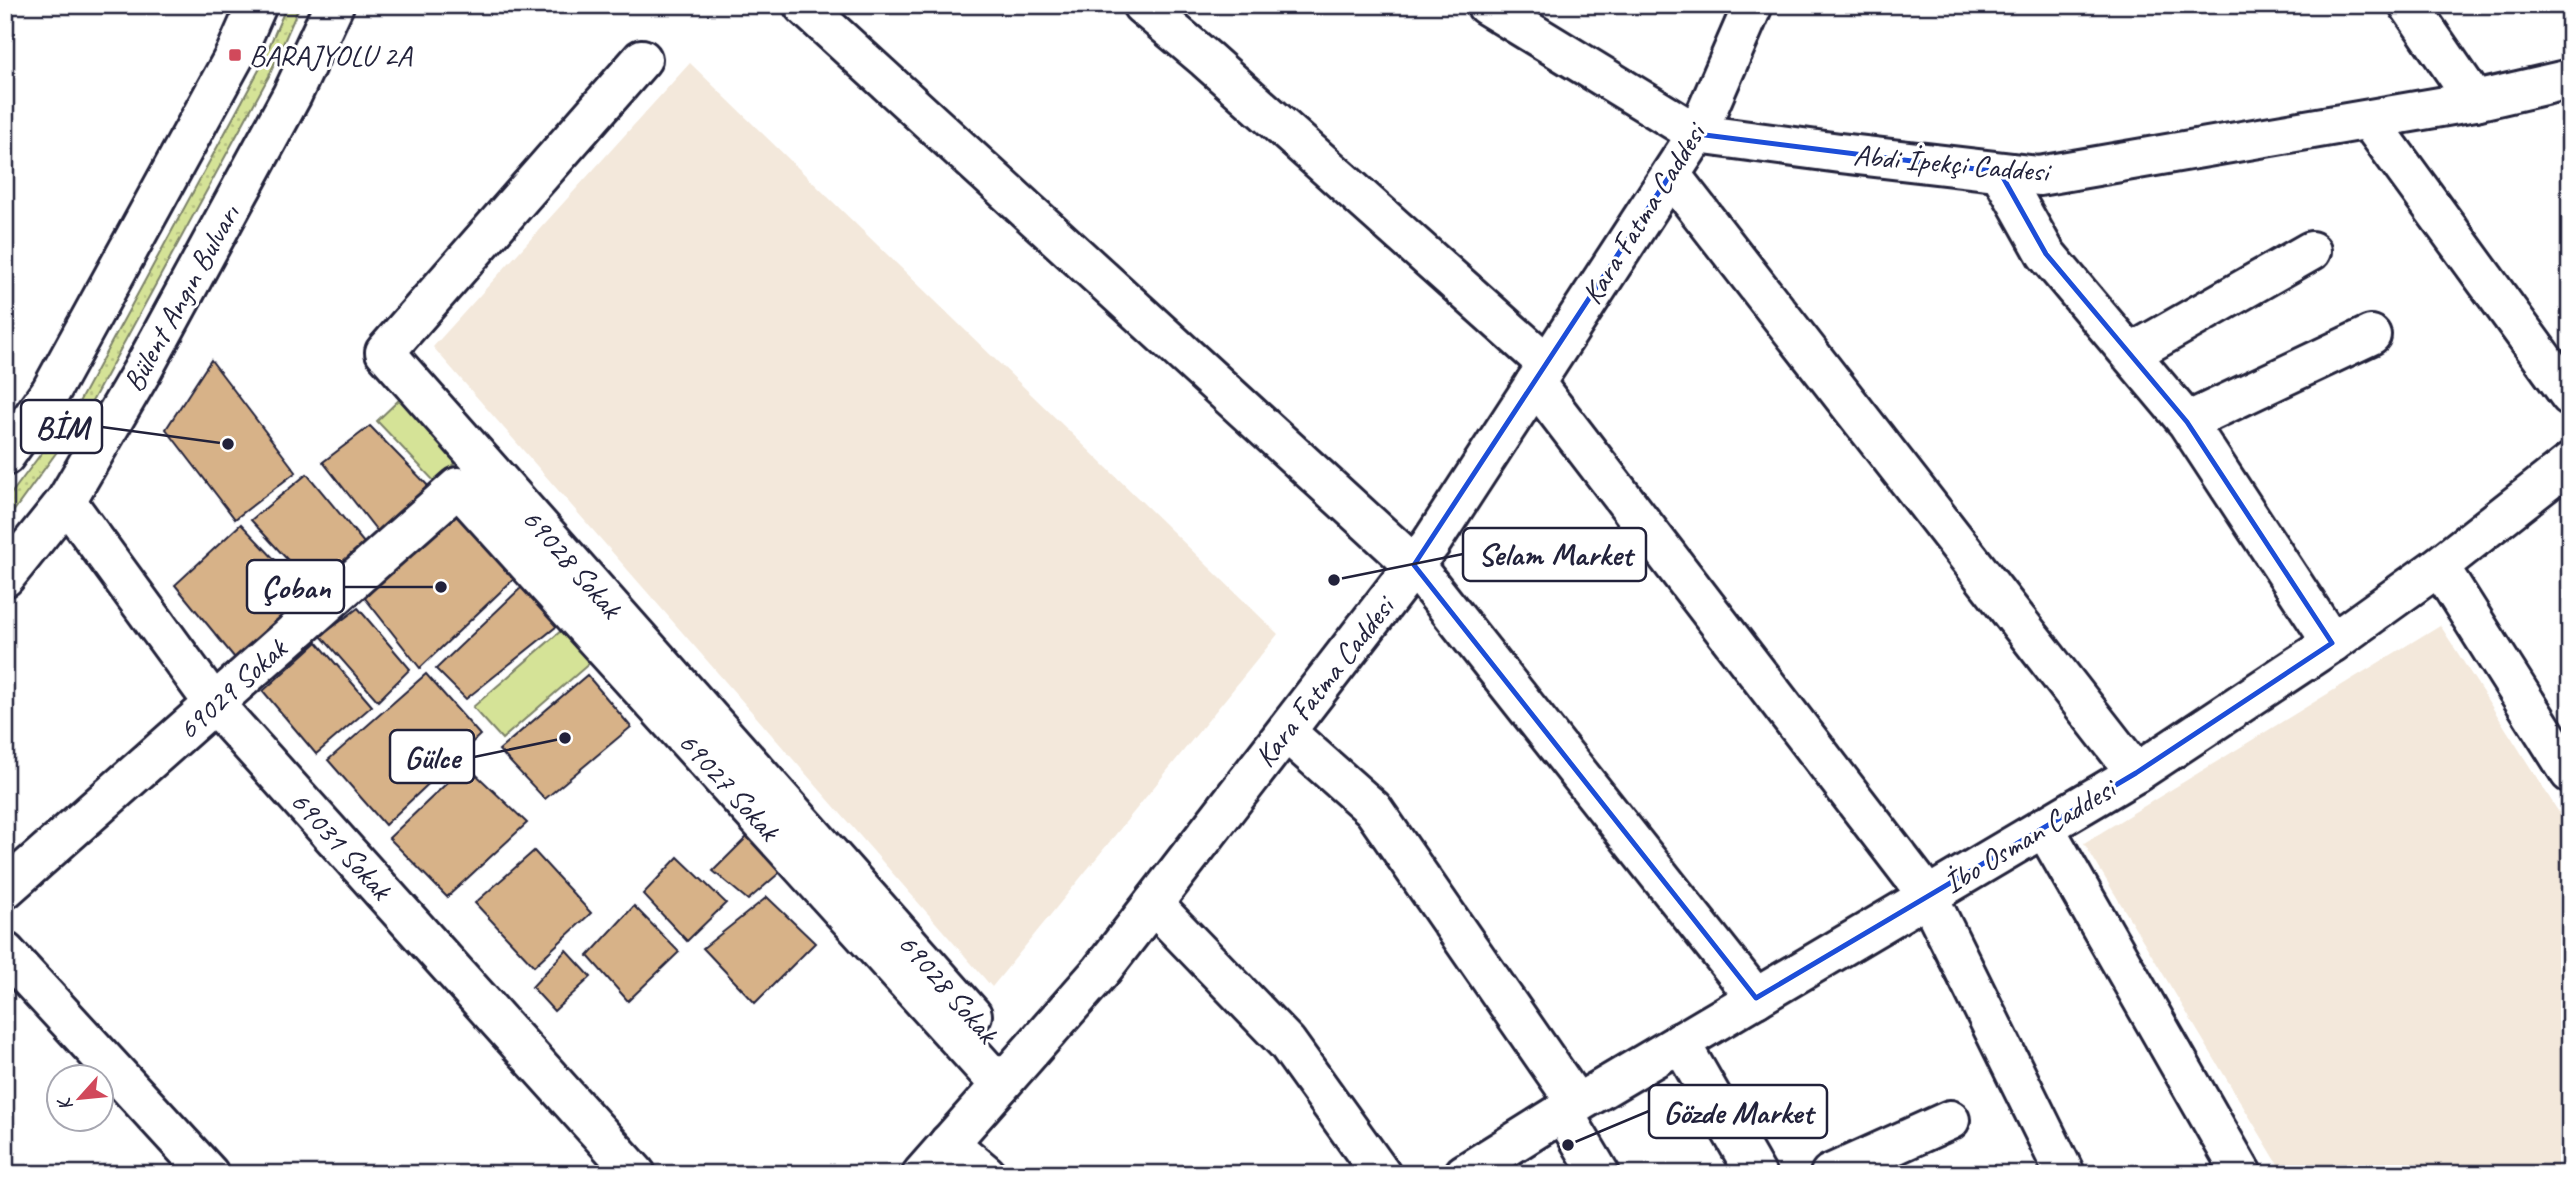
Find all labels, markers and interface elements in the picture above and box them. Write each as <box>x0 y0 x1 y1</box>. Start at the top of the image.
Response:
place label: BARAJYOLU 2A <box>249 36 414 74</box>
marker: BARAJYOLU 2A <box>227 47 243 63</box>
street label: Kara Fatma Caddesi <box>1573 114 1715 311</box>
street label: Abdi İpekçi Caddesi <box>1852 136 2053 191</box>
street label: Bülent Angın Bulvarı <box>114 197 249 398</box>
callout: BİM <box>21 400 102 453</box>
text: BİM <box>36 407 92 448</box>
street label: 69028 Sokak <box>514 500 631 627</box>
callout: Selam Market <box>1463 528 1646 581</box>
text: Selam Market <box>1478 534 1635 575</box>
callout: Çoban <box>247 560 344 613</box>
text: Çoban <box>261 567 332 608</box>
street label: Kara Fatma Caddesi <box>1246 587 1404 775</box>
street label: 69029 Sokak <box>170 629 296 748</box>
street label: 69027 Sokak <box>670 724 789 850</box>
callout: Gülce <box>390 730 474 783</box>
text: Gülce <box>404 737 463 778</box>
street label: İbo Osman Caddesi <box>1936 768 2125 902</box>
street label: 69031 Sokak <box>282 783 401 909</box>
street label: 69028 Sokak <box>890 925 1007 1052</box>
north arrow <box>46 1064 116 1134</box>
callout: Gözde Market <box>1649 1085 1827 1138</box>
text: K <box>51 1092 79 1115</box>
text: Gözde Market <box>1663 1092 1816 1133</box>

